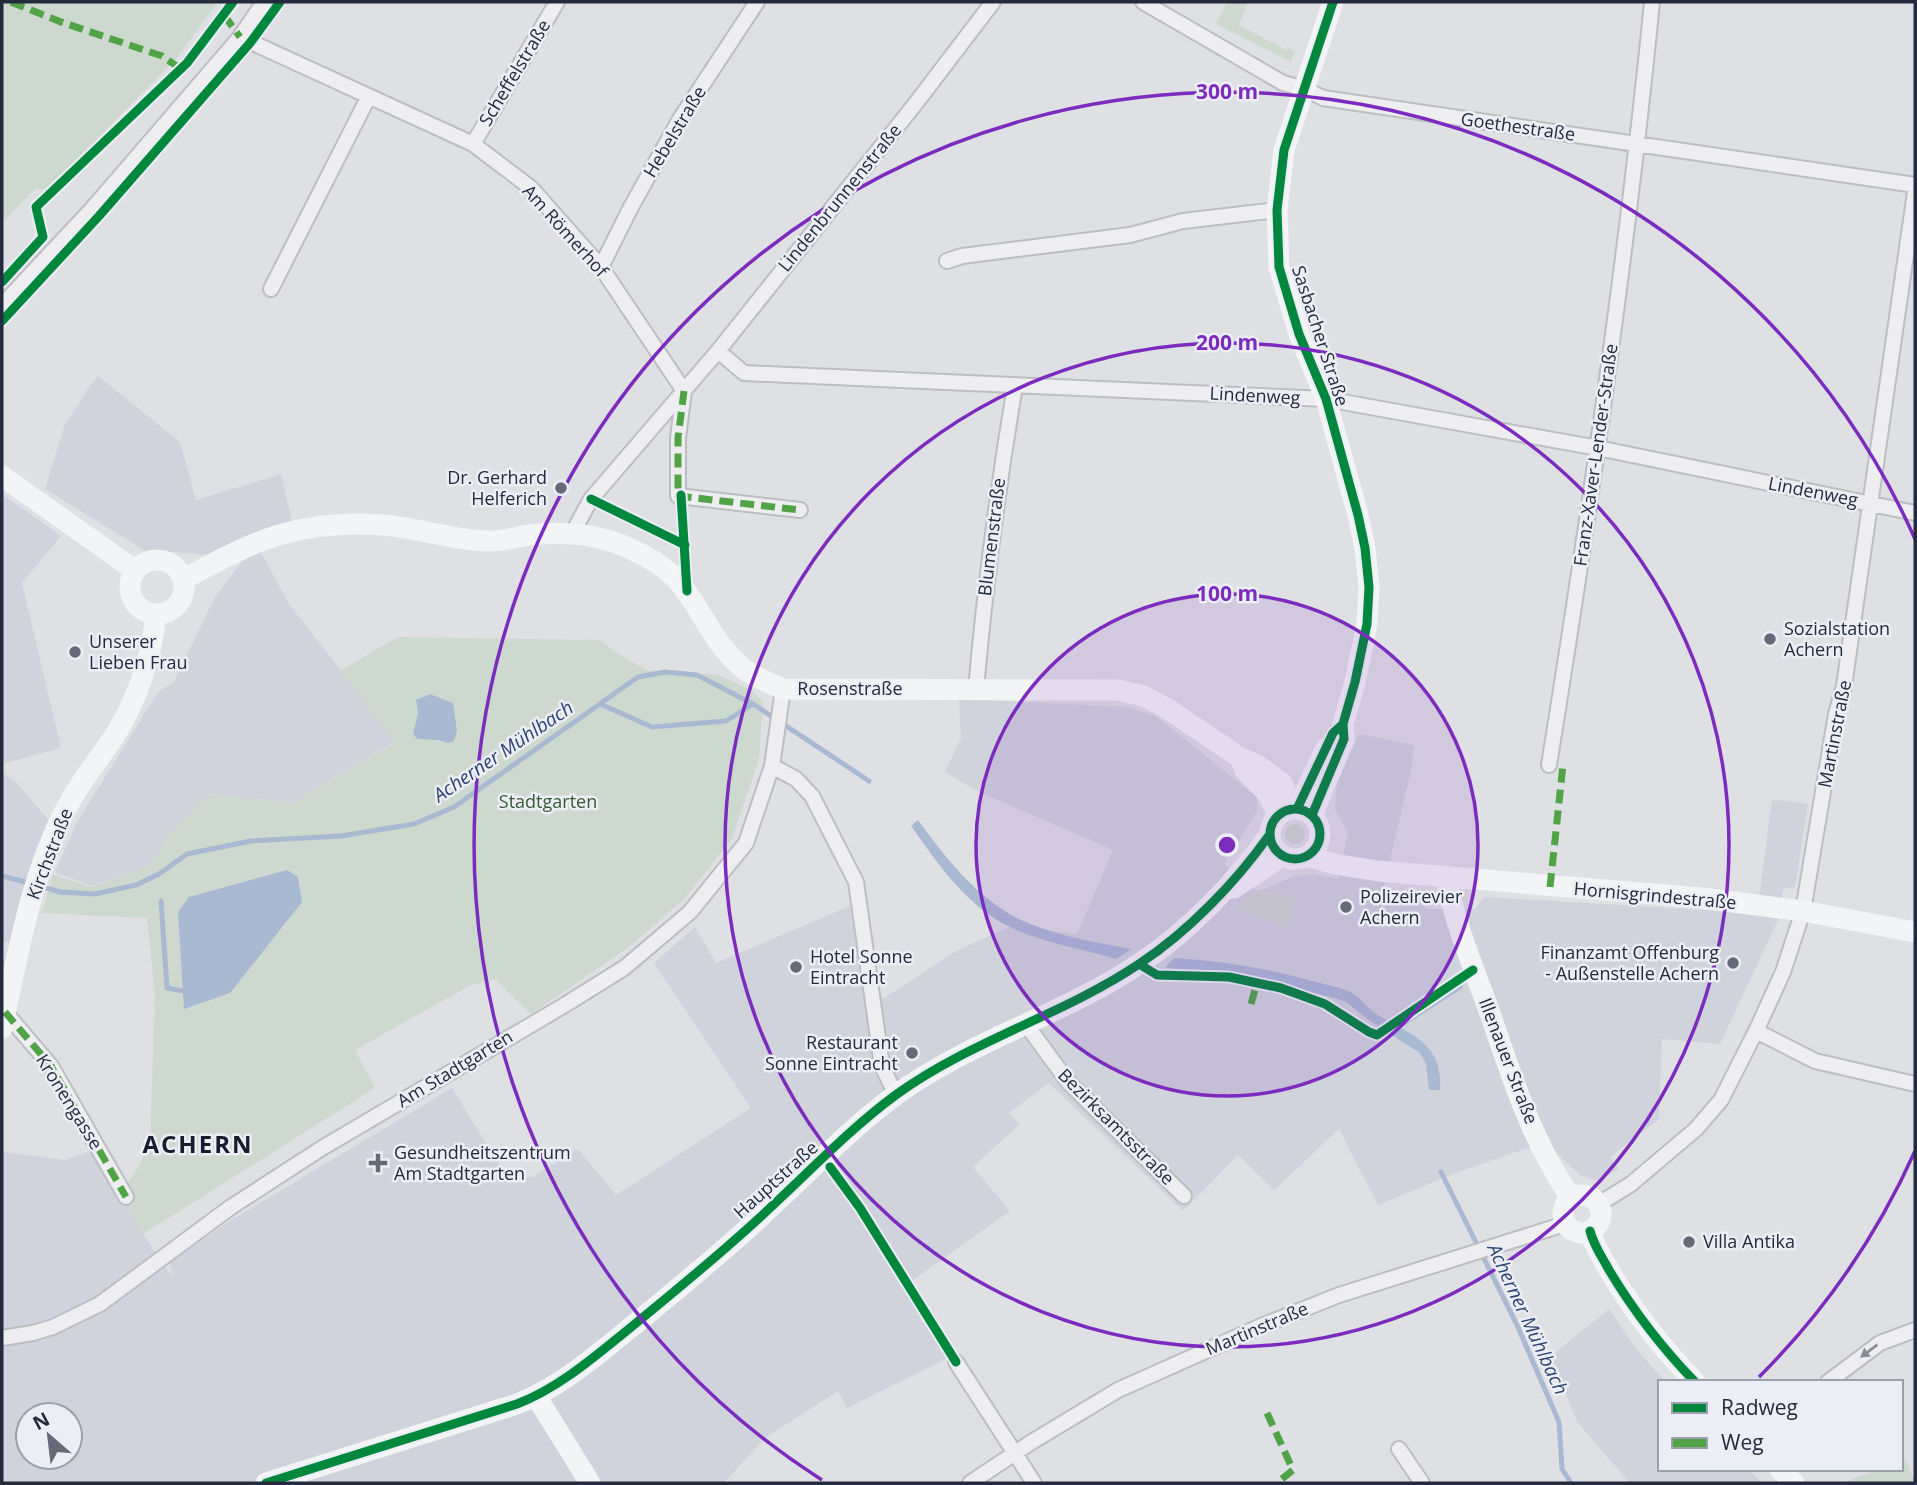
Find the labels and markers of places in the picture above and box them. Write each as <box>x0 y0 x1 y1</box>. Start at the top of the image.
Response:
place label: Dr. Gerhard Helferich <box>447 465 547 510</box>
marker: Dr. Gerhard Helferich <box>553 480 569 496</box>
place label: Sozialstation Achern <box>1784 616 1890 661</box>
place label: Unserer Lieben Frau <box>89 629 188 674</box>
marker: Sozialstation Achern <box>1762 631 1778 647</box>
marker: Unserer Lieben Frau <box>67 644 83 660</box>
centre of rings <box>1215 833 1239 857</box>
place label: Polizeirevier Achern <box>1360 884 1463 929</box>
marker: Polizeirevier Achern <box>1338 899 1354 915</box>
place label: Finanzamt Offenburg - Außenstelle Achern <box>1540 940 1719 985</box>
place label: Hotel Sonne Eintracht <box>810 944 913 989</box>
marker: Finanzamt Offenburg - Außenstelle Achern <box>1725 955 1741 971</box>
marker: Hotel Sonne Eintracht <box>788 959 804 975</box>
place label: Restaurant Sonne Eintracht <box>765 1030 898 1075</box>
marker: Restaurant Sonne Eintracht <box>904 1045 920 1061</box>
place label: Gesundheitszentrum Am Stadtgarten <box>394 1140 571 1185</box>
marker: Gesundheitszentrum Am Stadtgarten <box>368 1153 388 1173</box>
place label: Villa Antika <box>1703 1229 1795 1253</box>
marker: Villa Antika <box>1681 1234 1697 1250</box>

